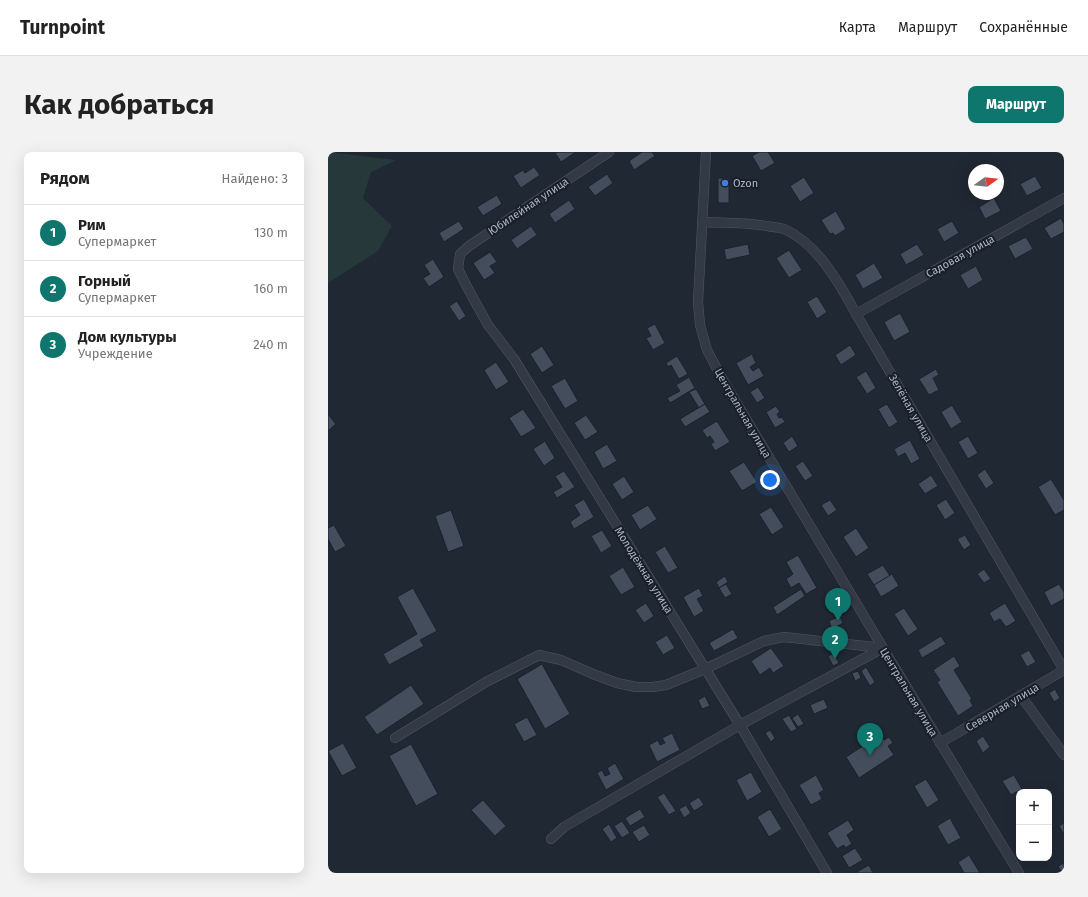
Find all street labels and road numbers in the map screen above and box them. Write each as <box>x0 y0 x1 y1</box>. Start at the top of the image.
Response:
street label: Юбилейная улица <box>486 175 571 238</box>
street label: Садовая улица <box>924 232 997 281</box>
street label: Центральная улица <box>712 366 774 460</box>
street label: Зелёная улица <box>886 372 935 444</box>
street label: Молодёжная улица <box>612 525 675 616</box>
street label: Центральная улица <box>877 645 940 739</box>
street label: Северная улица <box>963 681 1041 734</box>

